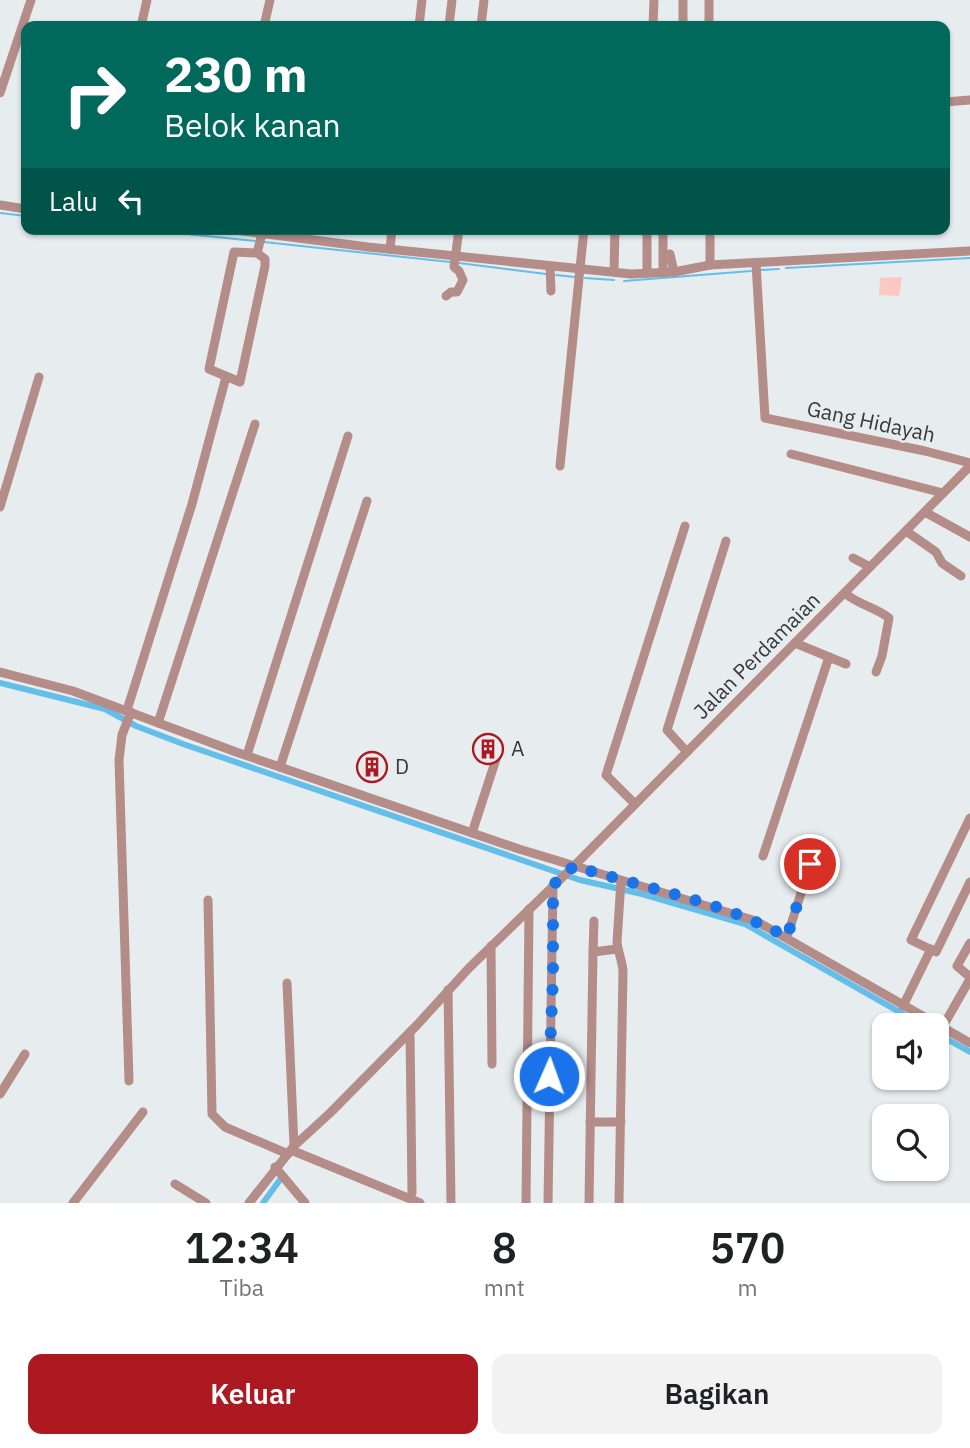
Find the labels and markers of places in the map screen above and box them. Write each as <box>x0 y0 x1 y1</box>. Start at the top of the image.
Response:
building icon: A <box>471 732 505 766</box>
place label: A <box>511 734 524 762</box>
building icon: D <box>355 750 389 784</box>
place label: D <box>395 752 409 780</box>
pin <box>780 834 840 894</box>

